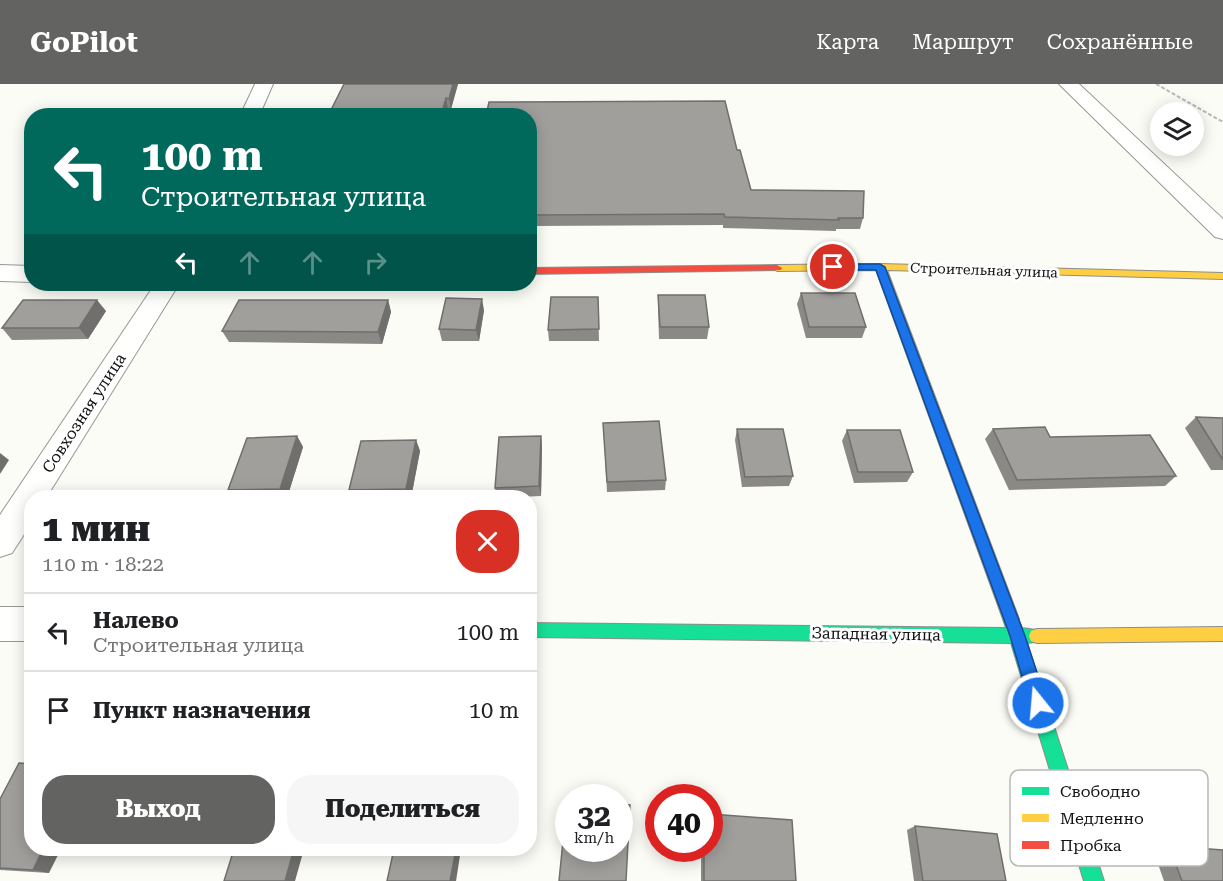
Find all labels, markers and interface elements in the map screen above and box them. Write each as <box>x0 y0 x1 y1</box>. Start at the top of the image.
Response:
text: GoPilot <box>30 26 138 59</box>
text: Карта <box>816 30 879 54</box>
text: Маршрут <box>912 30 1014 54</box>
text: Сохранённые <box>1047 30 1193 54</box>
map controls <box>1150 102 1204 156</box>
button: layers <box>1150 102 1204 156</box>
text: 100 m <box>141 131 263 180</box>
icon: left <box>42 132 120 210</box>
text: Строительная улица <box>141 181 426 213</box>
pin <box>807 241 858 292</box>
icon: left <box>170 246 203 279</box>
icon: ahead <box>233 246 266 279</box>
icon: ahead <box>296 246 329 279</box>
icon: right <box>359 246 392 279</box>
icon: arrive <box>816 250 849 283</box>
street label: Строительная улица <box>910 259 1059 281</box>
street label: Совхозная улица <box>38 349 130 476</box>
text: 1 мин <box>42 508 150 550</box>
button: close <box>456 510 519 573</box>
text: 110 m · 18:22 <box>42 552 164 576</box>
text: Налево <box>93 608 179 633</box>
icon: left <box>42 616 75 649</box>
text: 100 m <box>456 620 519 645</box>
street label: Западная улица <box>811 623 941 645</box>
text: Строительная улица <box>93 633 304 657</box>
position arrow <box>1006 671 1070 735</box>
icon: arrive <box>42 694 75 727</box>
text: Пункт назначения <box>93 698 311 723</box>
text: 10 m <box>469 698 519 723</box>
legend <box>1010 770 1208 866</box>
button: Выход <box>42 775 275 844</box>
button: Поделиться <box>287 775 519 844</box>
text: Свободно <box>1060 782 1141 801</box>
speed limit sign: 40 <box>645 784 723 862</box>
text: 32 <box>577 798 611 833</box>
text: Медленно <box>1060 809 1144 828</box>
text: km/h <box>574 829 614 847</box>
text: Пробка <box>1060 836 1122 855</box>

